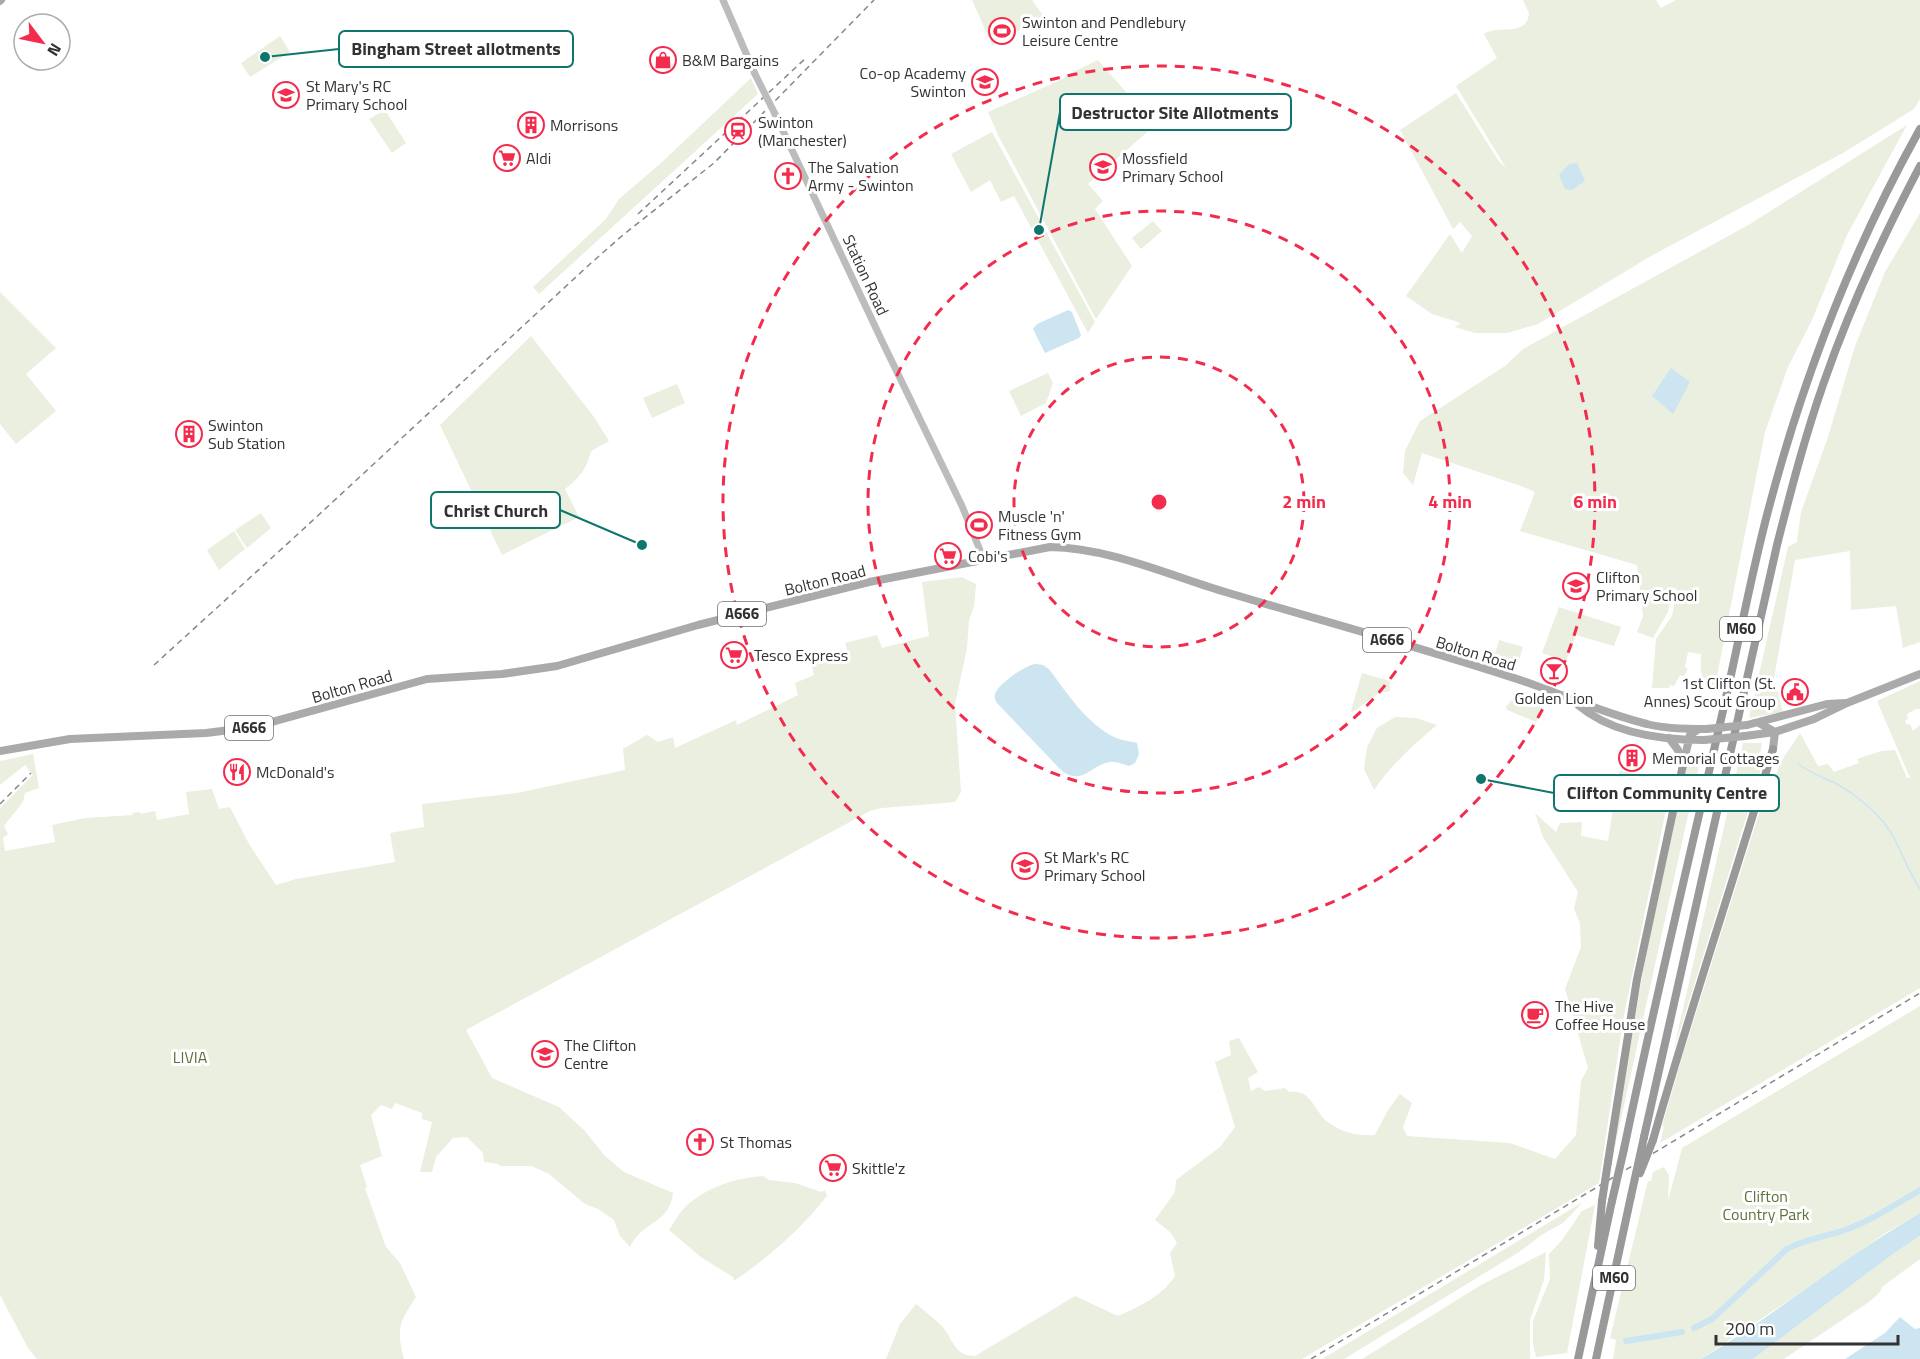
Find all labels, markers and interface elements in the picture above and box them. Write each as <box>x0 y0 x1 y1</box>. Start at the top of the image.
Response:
place label: Swinton and Pendlebury Leisure Centre <box>1022 10 1186 52</box>
north arrow <box>12 12 72 72</box>
sports icon: Swinton and Pendlebury Leisure Centre <box>987 16 1017 46</box>
callout: Bingham Street allotments <box>339 31 573 67</box>
text: Bingham Street allotments <box>351 35 561 62</box>
text: N <box>42 39 68 61</box>
shop icon: B&M Bargains <box>648 45 678 75</box>
place label: B&M Bargains <box>682 48 779 72</box>
place label: Co-op Academy Swinton <box>860 61 966 103</box>
school or university icon: Co-op Academy Swinton <box>970 67 1000 97</box>
place label: St Mary's RC Primary School <box>306 74 408 116</box>
school or university icon: St Mary's RC Primary School <box>271 80 301 110</box>
callout: Destructor Site Allotments <box>1060 94 1291 130</box>
text: Destructor Site Allotments <box>1071 99 1279 126</box>
building icon: Morrisons <box>516 110 546 140</box>
place label: Swinton (Manchester) <box>758 110 847 152</box>
place label: Morrisons <box>550 113 618 137</box>
station icon: Swinton (Manchester) <box>723 116 753 146</box>
supermarket icon: Aldi <box>492 143 522 173</box>
place label: Aldi <box>526 146 551 170</box>
place label: Mossfield Primary School <box>1122 146 1224 188</box>
school or university icon: Mossfield Primary School <box>1088 152 1118 182</box>
place label: The Salvation Army - Swinton <box>808 155 914 197</box>
church icon: The Salvation Army - Swinton <box>773 161 803 191</box>
street label: Station Road <box>837 231 895 319</box>
place label: Swinton Sub Station <box>208 413 285 455</box>
building icon: Swinton Sub Station <box>174 419 204 449</box>
text: 2 min <box>1282 488 1326 515</box>
text: 4 min <box>1428 488 1472 515</box>
text: 6 min <box>1573 488 1617 515</box>
callout: Christ Church <box>431 492 560 528</box>
centre of rings <box>1149 492 1169 512</box>
text: Christ Church <box>444 497 548 524</box>
place label: Muscle 'n' Fitness Gym <box>998 504 1081 546</box>
sports icon: Muscle 'n' Fitness Gym <box>964 510 994 540</box>
supermarket icon: Cobi's <box>933 541 963 571</box>
place label: Cobi's <box>968 544 1008 568</box>
street label: Bolton Road <box>782 558 868 602</box>
place label: Clifton Primary School <box>1596 565 1698 607</box>
school or university icon: Clifton Primary School <box>1561 571 1591 601</box>
road number: A666 <box>718 602 766 626</box>
road number: M60 <box>1720 617 1762 641</box>
road number: A666 <box>1363 628 1411 652</box>
street label: Bolton Road <box>1433 629 1519 677</box>
supermarket icon: Tesco Express <box>719 640 749 670</box>
place label: Tesco Express <box>754 643 848 667</box>
bar icon: Golden Lion <box>1539 656 1569 686</box>
street label: Bolton Road <box>309 663 395 709</box>
place label: 1st Clifton (St. Annes) Scout Group <box>1644 671 1776 713</box>
public building icon: 1st Clifton (St. Annes) Scout Group <box>1780 677 1810 707</box>
place label: Golden Lion <box>1515 686 1593 710</box>
road number: A666 <box>225 716 273 740</box>
building icon: Memorial Cottages <box>1617 743 1647 773</box>
place label: Memorial Cottages <box>1652 746 1779 770</box>
restaurant icon: McDonald's <box>222 757 252 787</box>
place label: McDonald's <box>256 760 335 784</box>
callout: Clifton Community Centre <box>1554 775 1779 811</box>
text: Clifton Community Centre <box>1567 779 1767 806</box>
place label: St Mark's RC Primary School <box>1044 845 1146 887</box>
school or university icon: St Mark's RC Primary School <box>1010 851 1040 881</box>
place label: The Hive Coffee House <box>1555 994 1645 1036</box>
cafe icon: The Hive Coffee House <box>1520 1000 1550 1030</box>
place label: The Clifton Centre <box>564 1033 636 1075</box>
school or university icon: The Clifton Centre <box>530 1039 560 1069</box>
park label: LIVIA <box>173 1045 208 1069</box>
church icon: St Thomas <box>685 1127 715 1157</box>
place label: St Thomas <box>720 1130 792 1154</box>
supermarket icon: Skittle'z <box>818 1153 848 1183</box>
place label: Skittle'z <box>852 1156 905 1180</box>
park label: Clifton Country Park <box>1722 1184 1810 1226</box>
road number: M60 <box>1593 1266 1635 1290</box>
scale bar <box>1716 1308 1898 1346</box>
text: 200 m <box>1725 1315 1774 1342</box>

